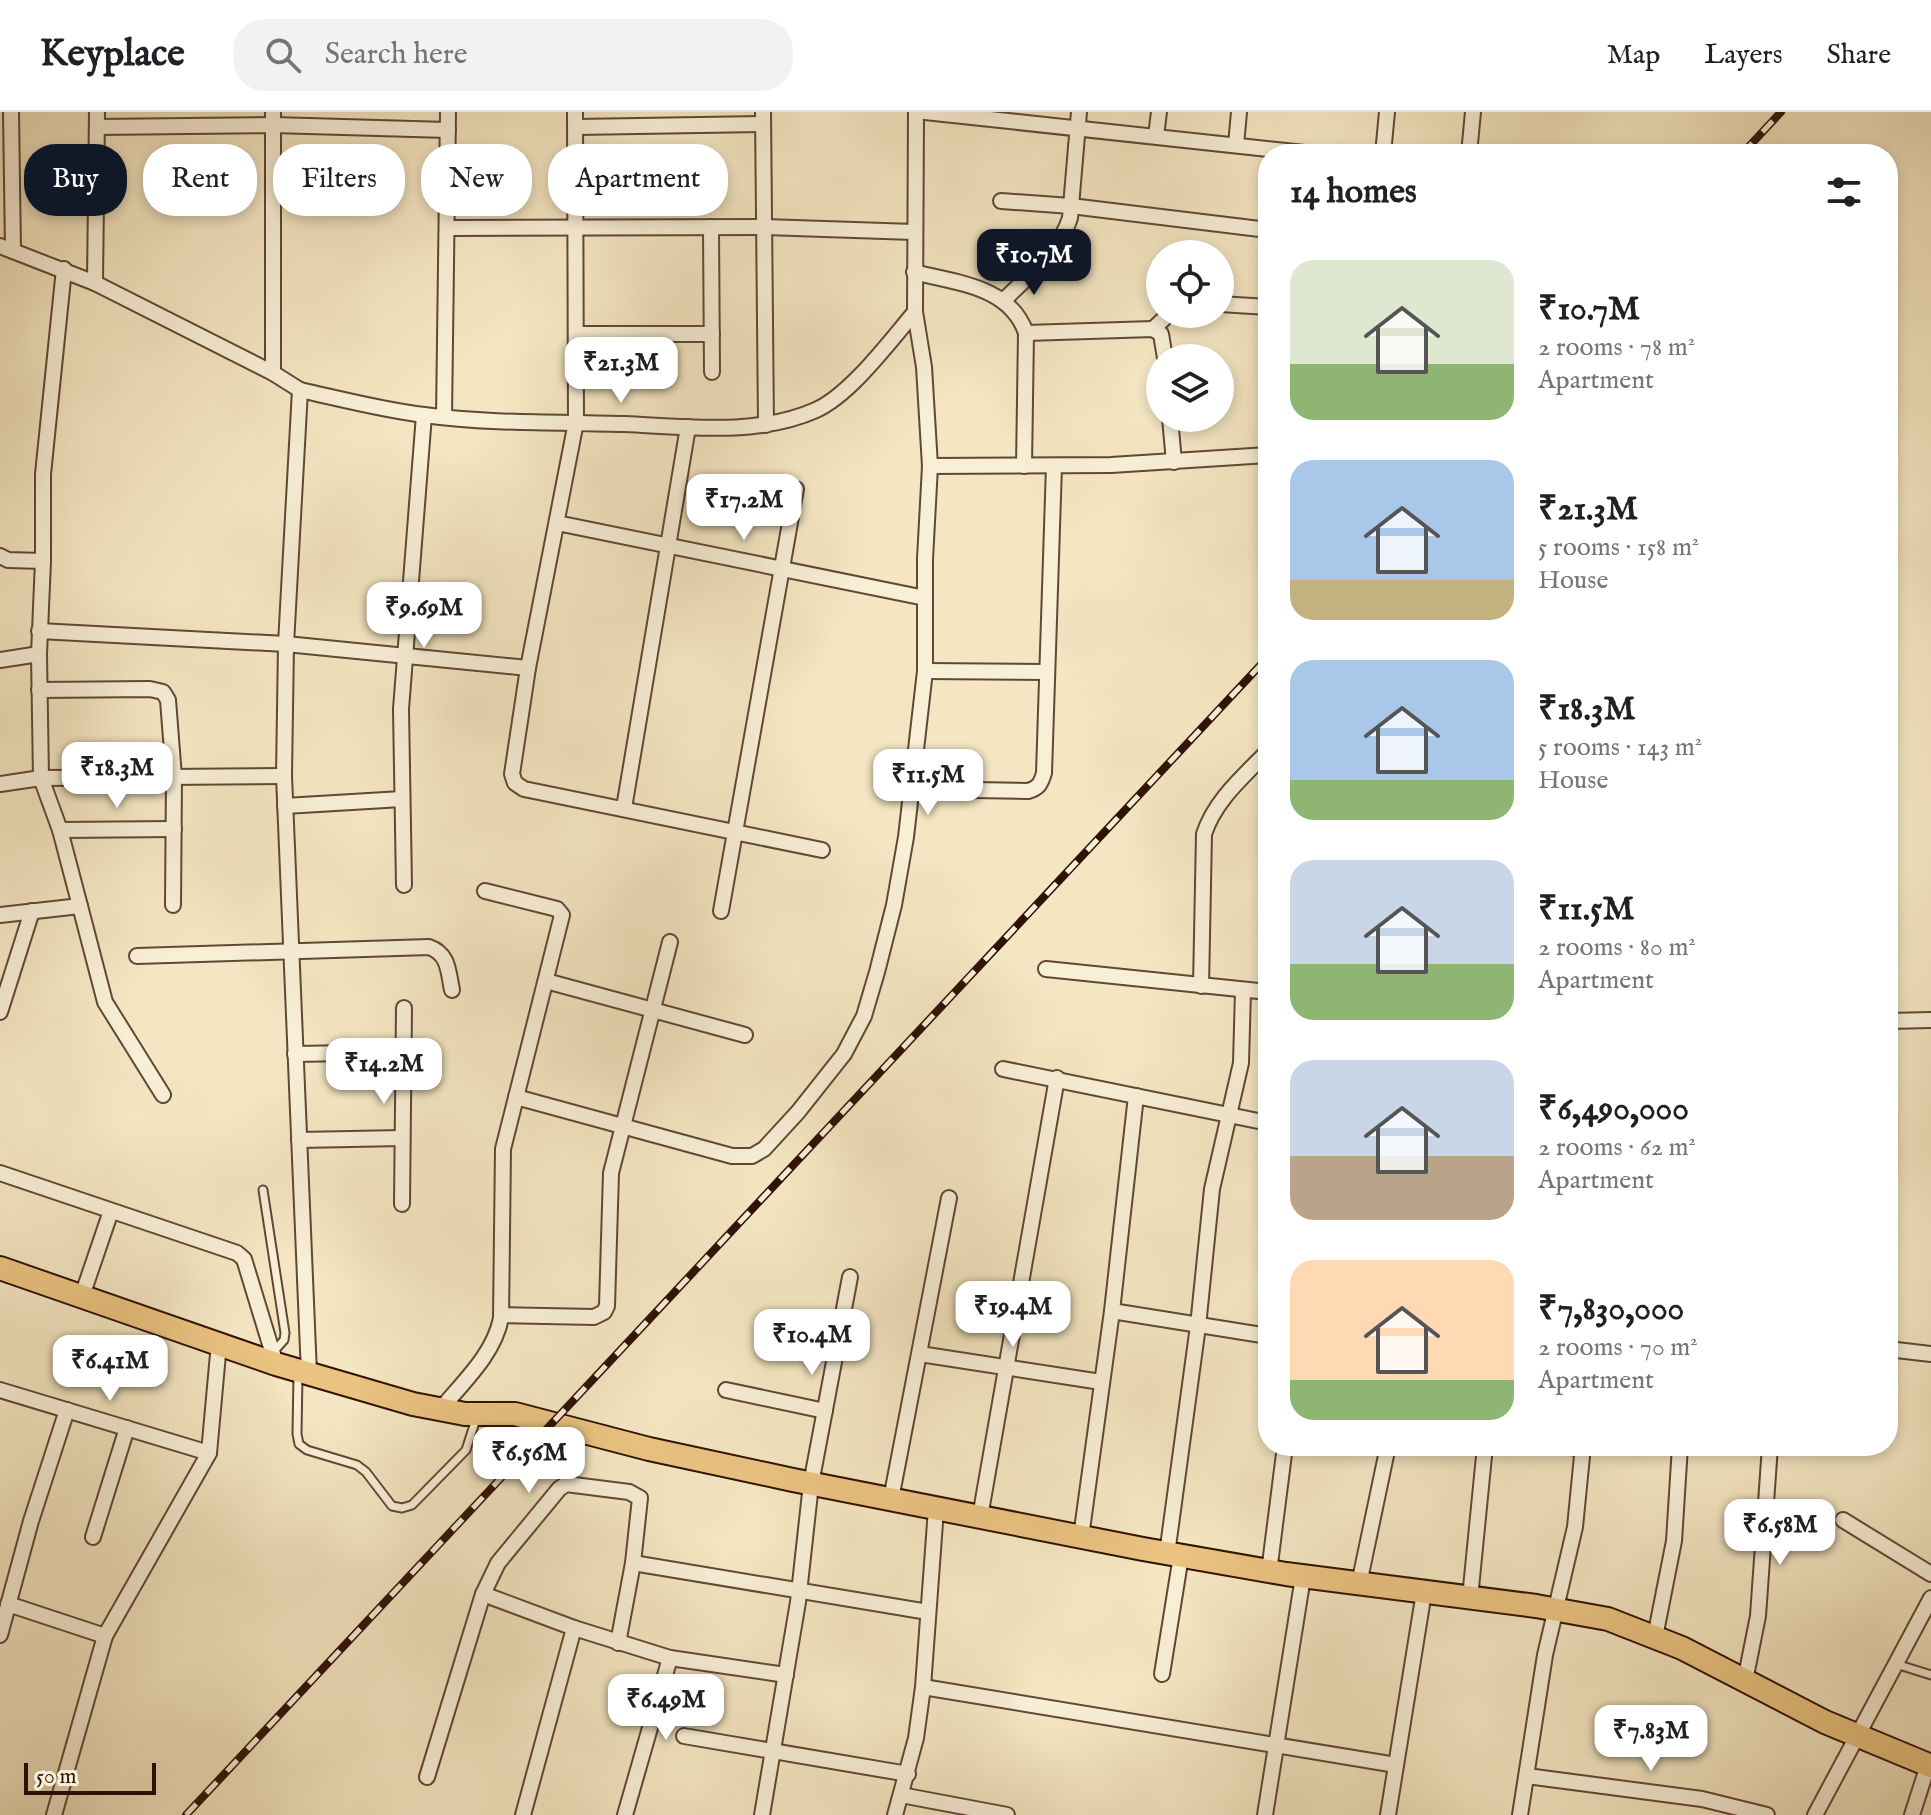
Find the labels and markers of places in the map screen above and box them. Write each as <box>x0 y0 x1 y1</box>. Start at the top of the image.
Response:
pin: ₹10.7M <box>969 229 1099 297</box>
pin: ₹21.3M <box>556 337 686 405</box>
pin: ₹17.2M <box>679 474 809 542</box>
pin: ₹9.69M <box>359 582 489 650</box>
pin: ₹18.3M <box>52 742 182 810</box>
pin: ₹11.5M <box>863 749 993 817</box>
pin: ₹14.2M <box>319 1038 449 1106</box>
pin: ₹19.4M <box>948 1281 1078 1349</box>
pin: ₹10.4M <box>747 1309 877 1377</box>
pin: ₹6.41M <box>45 1335 175 1403</box>
pin: ₹6.56M <box>464 1427 594 1495</box>
pin: ₹6.58M <box>1715 1499 1845 1567</box>
pin: ₹6.49M <box>601 1674 731 1742</box>
pin: ₹7.83M <box>1586 1705 1716 1773</box>

